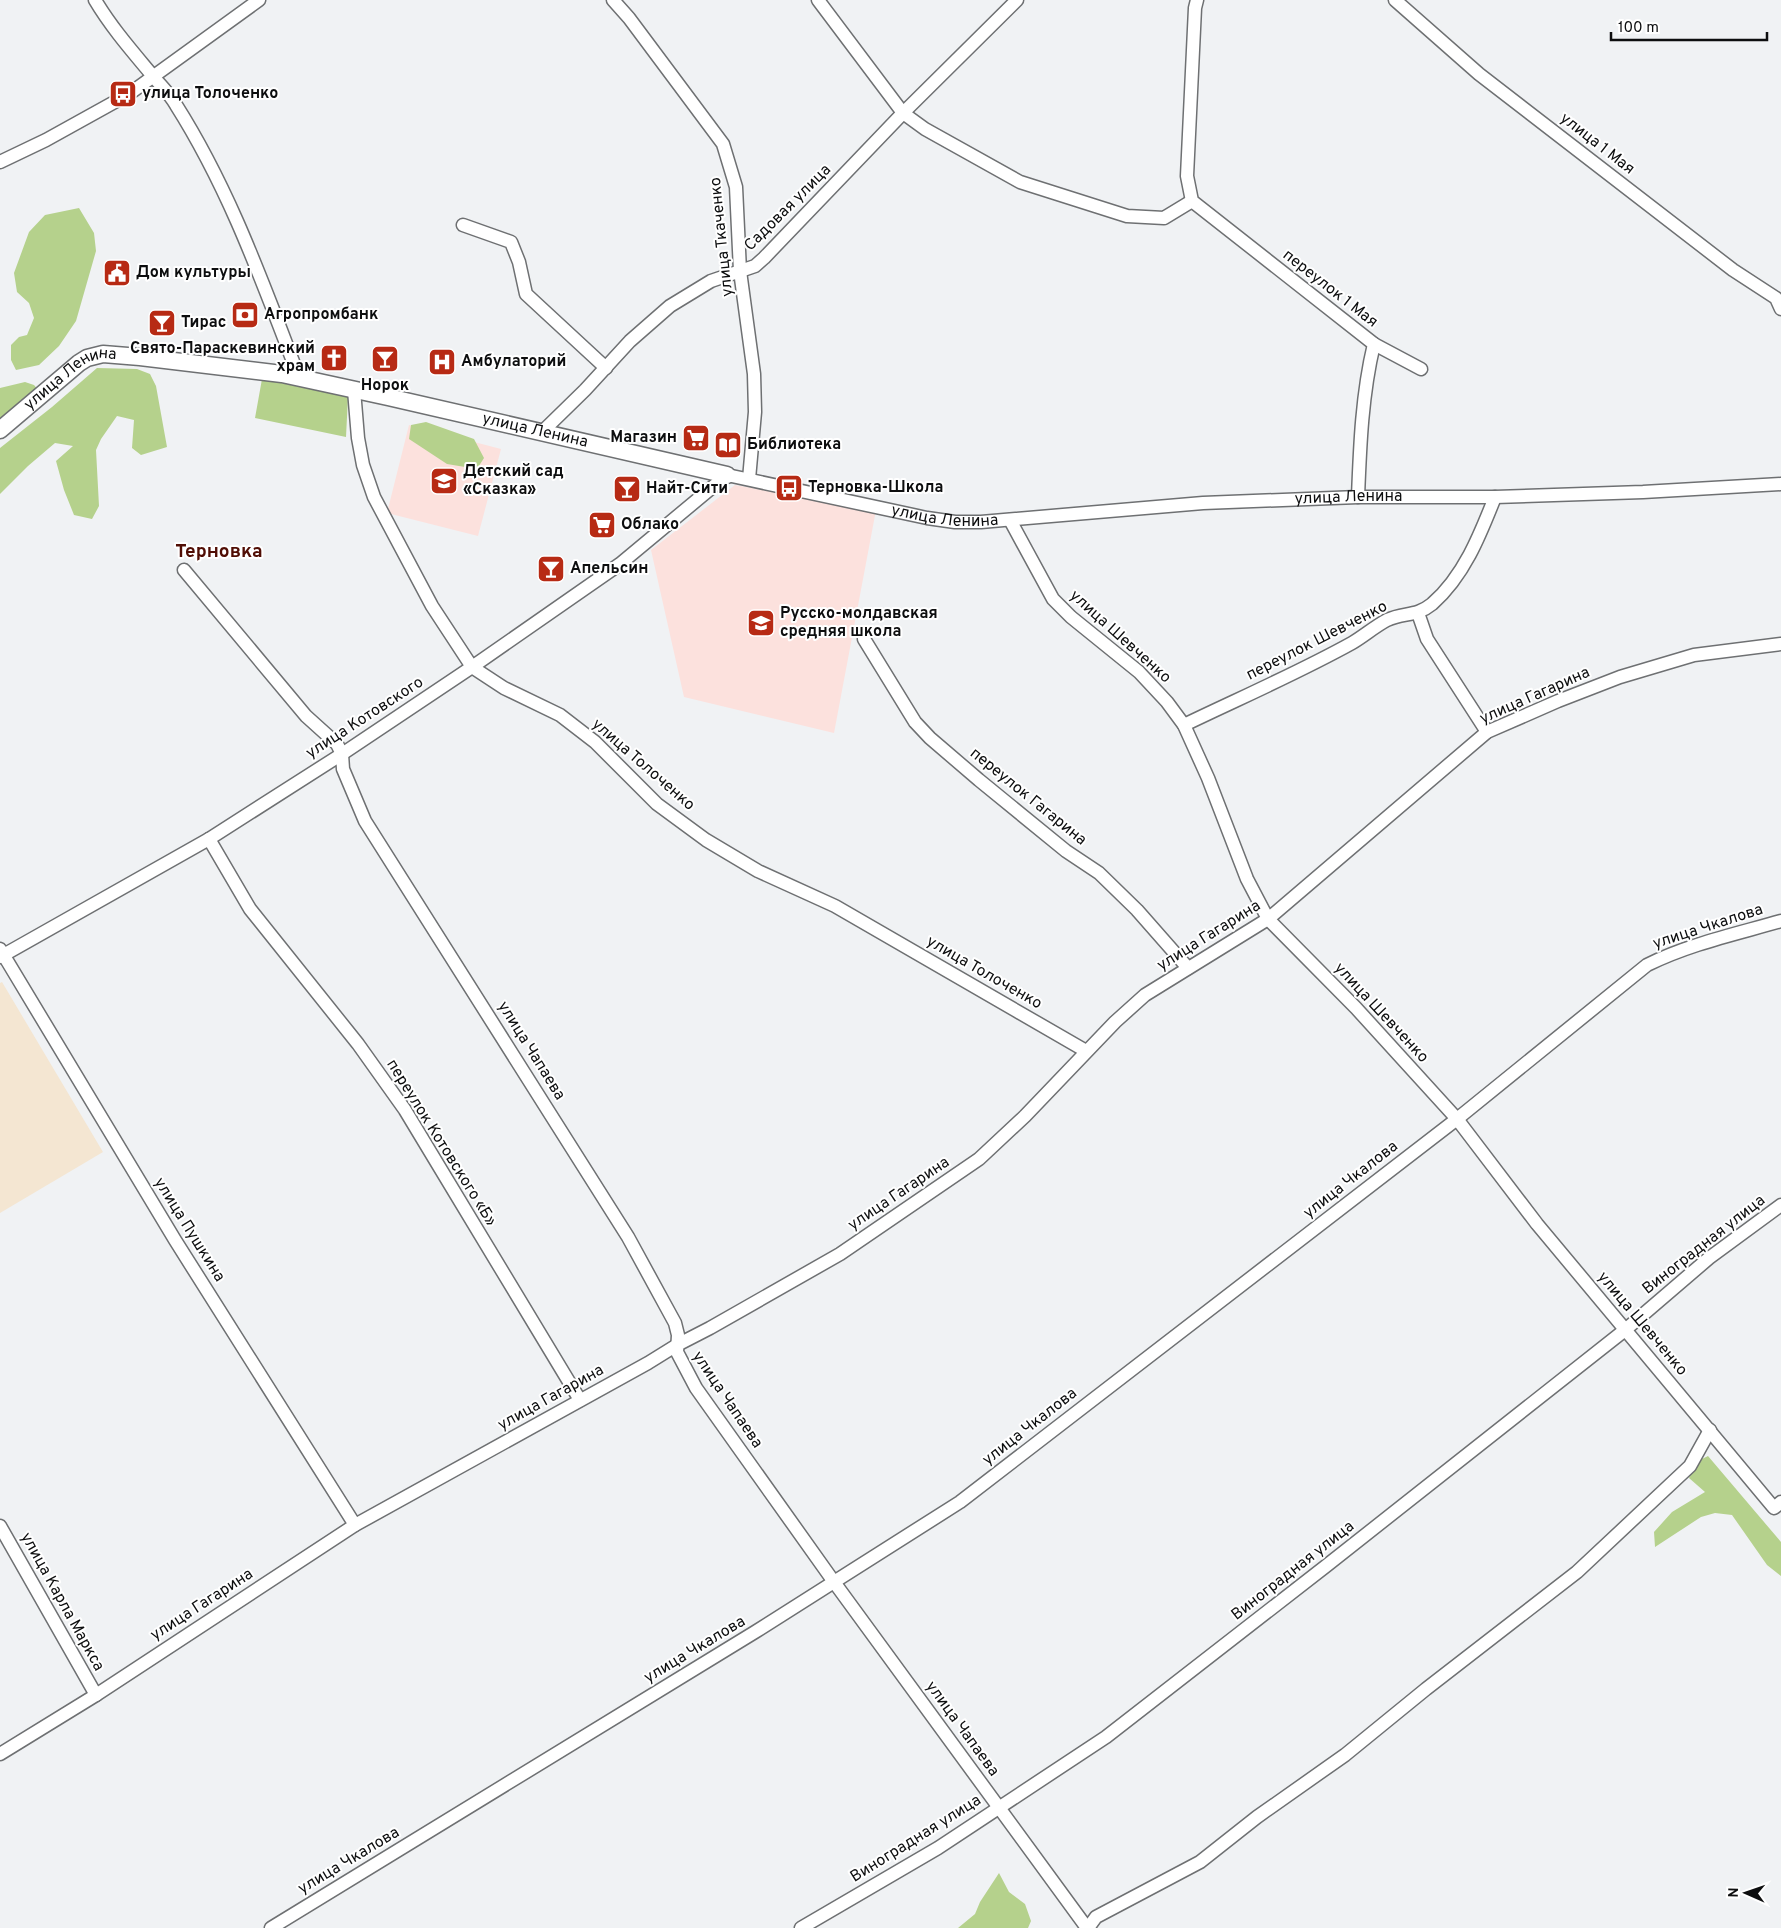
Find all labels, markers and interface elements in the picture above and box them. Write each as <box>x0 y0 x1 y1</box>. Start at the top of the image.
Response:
scale bar <box>1611 10 1767 42</box>
text: 100 m <box>1618 19 1659 38</box>
bus stop icon: улица Толоченко <box>108 79 138 109</box>
place label: улица Толоченко <box>142 84 278 104</box>
street label: улица 1 Мая <box>1556 109 1638 179</box>
street label: Садовая улица <box>740 160 836 256</box>
street label: улица Ткаченко <box>706 176 738 298</box>
street label: переулок 1 Мая <box>1278 246 1382 332</box>
public building icon: Дом культуры <box>102 258 132 288</box>
place label: Дом культуры <box>136 263 251 283</box>
bank icon: Агропромбанк <box>230 300 260 330</box>
place label: Агропромбанк <box>264 305 378 325</box>
bar icon: Тирас <box>147 308 177 338</box>
place label: Тирас <box>181 313 226 333</box>
place label: Свято-Параскевинский храм <box>130 339 315 377</box>
church icon: Свято-Параскевинский храм <box>319 343 349 373</box>
street label: улица Ленина <box>20 344 117 415</box>
bar icon: Норок <box>370 344 400 374</box>
hospital icon: Амбулаторий <box>427 347 457 377</box>
place label: Амбулаторий <box>461 352 566 372</box>
place label: Норок <box>361 376 409 396</box>
street label: улица Ленина <box>480 409 590 453</box>
supermarket icon: Магазин <box>681 423 711 453</box>
place label: Магазин <box>610 428 677 448</box>
library icon: Библиотека <box>713 430 743 460</box>
place label: Библиотека <box>747 435 841 455</box>
place label: Детский сад «Сказка» <box>463 462 564 500</box>
school or university icon: Детский сад «Сказка» <box>429 466 459 496</box>
bus stop icon: Терновка-Школа <box>774 473 804 503</box>
bar icon: Найт-Сити <box>612 474 642 504</box>
place label: Терновка-Школа <box>808 478 943 498</box>
place label: Найт-Сити <box>646 479 728 499</box>
street label: улица Ленина <box>1294 487 1402 509</box>
street label: улица Ленина <box>889 501 999 532</box>
supermarket icon: Облако <box>587 510 617 540</box>
place label: Облако <box>621 515 679 535</box>
district label: Терновка <box>175 540 263 564</box>
bar icon: Апельсин <box>536 554 566 584</box>
place label: Апельсин <box>570 559 648 579</box>
street label: улица Шевченко <box>1065 586 1175 688</box>
street label: переулок Шевченко <box>1243 597 1391 685</box>
place label: Русско-молдавская средняя школа <box>780 604 938 642</box>
school or university icon: Русско-молдавская средняя школа <box>746 608 776 638</box>
street label: улица Гагарина <box>1477 663 1593 729</box>
street label: улица Котовского <box>302 673 428 763</box>
street label: улица Толоченко <box>587 715 699 815</box>
street label: переулок Гагарина <box>966 744 1090 850</box>
street label: улица Гагарина <box>1153 896 1265 976</box>
street label: улица Чкалова <box>1650 900 1766 954</box>
street label: улица Толоченко <box>923 932 1046 1014</box>
street label: улица Шевченко <box>1329 959 1433 1067</box>
street label: улица Чапаева <box>493 998 569 1104</box>
street label: переулок Котовского «Б» <box>381 1056 501 1230</box>
street label: улица Чкалова <box>1300 1137 1402 1223</box>
street label: улица Гагарина <box>844 1153 954 1235</box>
street label: улица Пушкина <box>149 1174 229 1286</box>
street label: Виноградная улица <box>1639 1191 1769 1299</box>
street label: улица Шевченко <box>1593 1268 1691 1380</box>
street label: улица Чапаева <box>687 1348 767 1452</box>
street label: улица Гагарина <box>494 1361 608 1435</box>
street label: улица Чкалова <box>979 1384 1081 1470</box>
street label: Виноградная улица <box>1228 1517 1358 1625</box>
street label: улица Карла Маркса <box>16 1529 108 1675</box>
street label: улица Гагарина <box>147 1564 257 1646</box>
street label: улица Чкалова <box>641 1612 749 1688</box>
street label: улица Чапаева <box>921 1677 1003 1781</box>
street label: Виноградная улица <box>847 1791 985 1887</box>
street label: улица Чкалова <box>295 1823 403 1899</box>
north arrow <box>1721 1868 1771 1918</box>
text: N <box>1726 1887 1743 1898</box>

